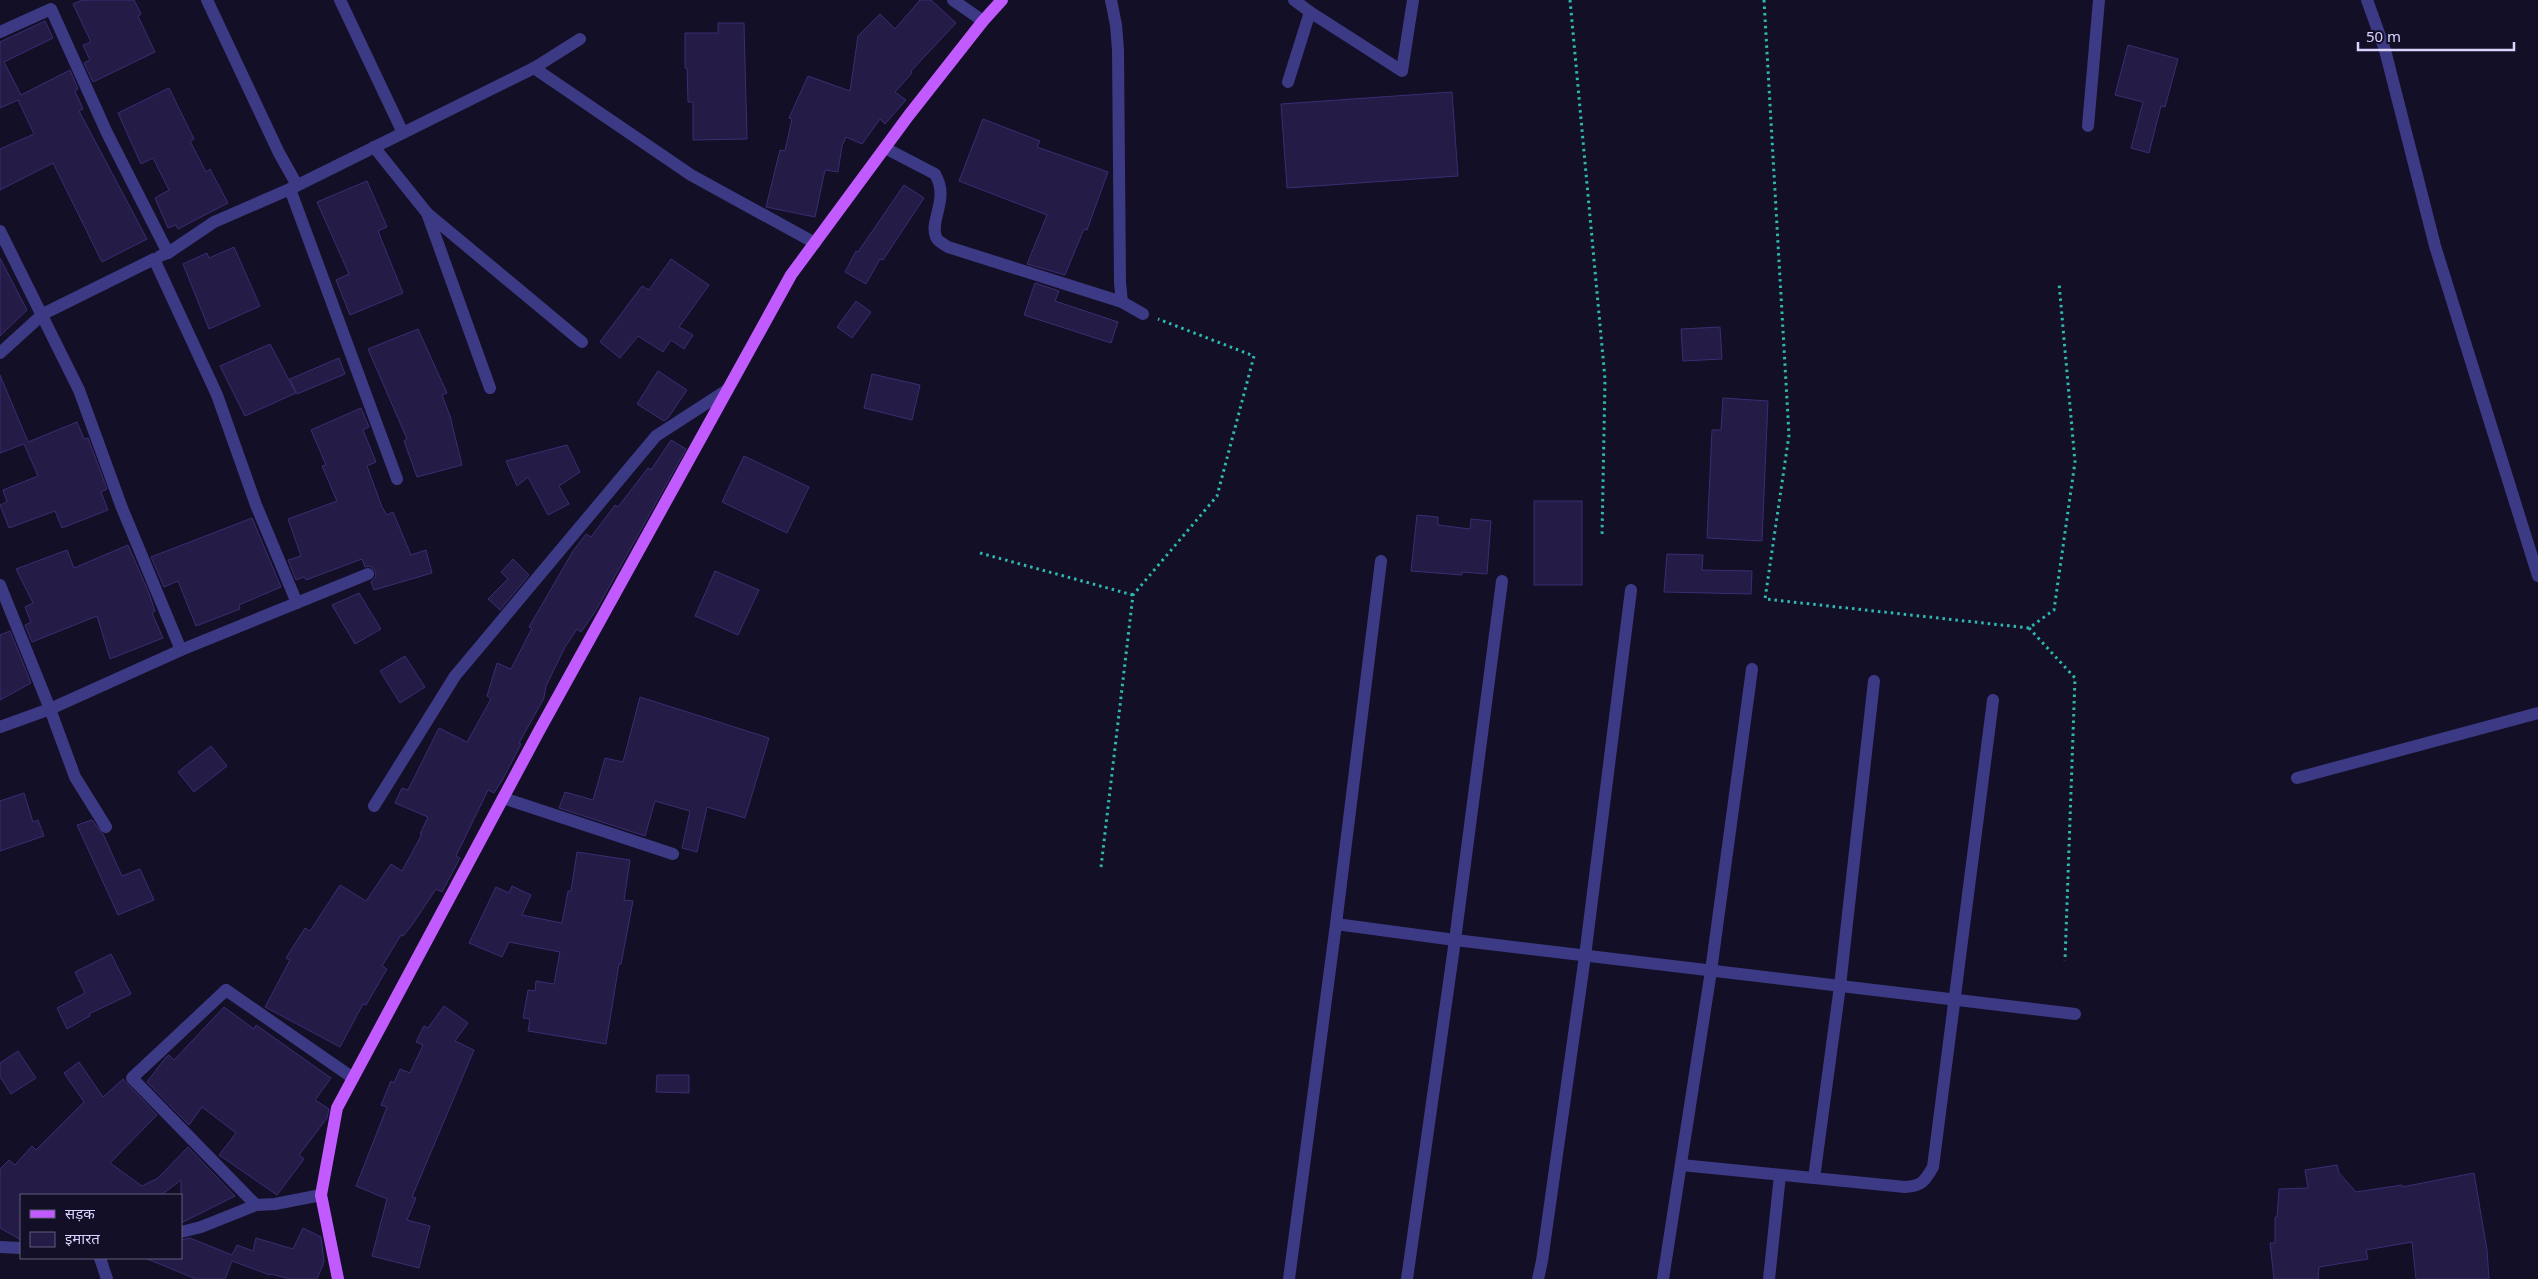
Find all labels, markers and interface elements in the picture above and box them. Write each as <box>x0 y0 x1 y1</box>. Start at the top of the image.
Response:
scale bar <box>2358 20 2514 52</box>
text: 50 m <box>2366 26 2401 46</box>
legend <box>20 1194 182 1259</box>
text: सड़क <box>65 1203 95 1223</box>
text: इमारत <box>65 1228 100 1248</box>

